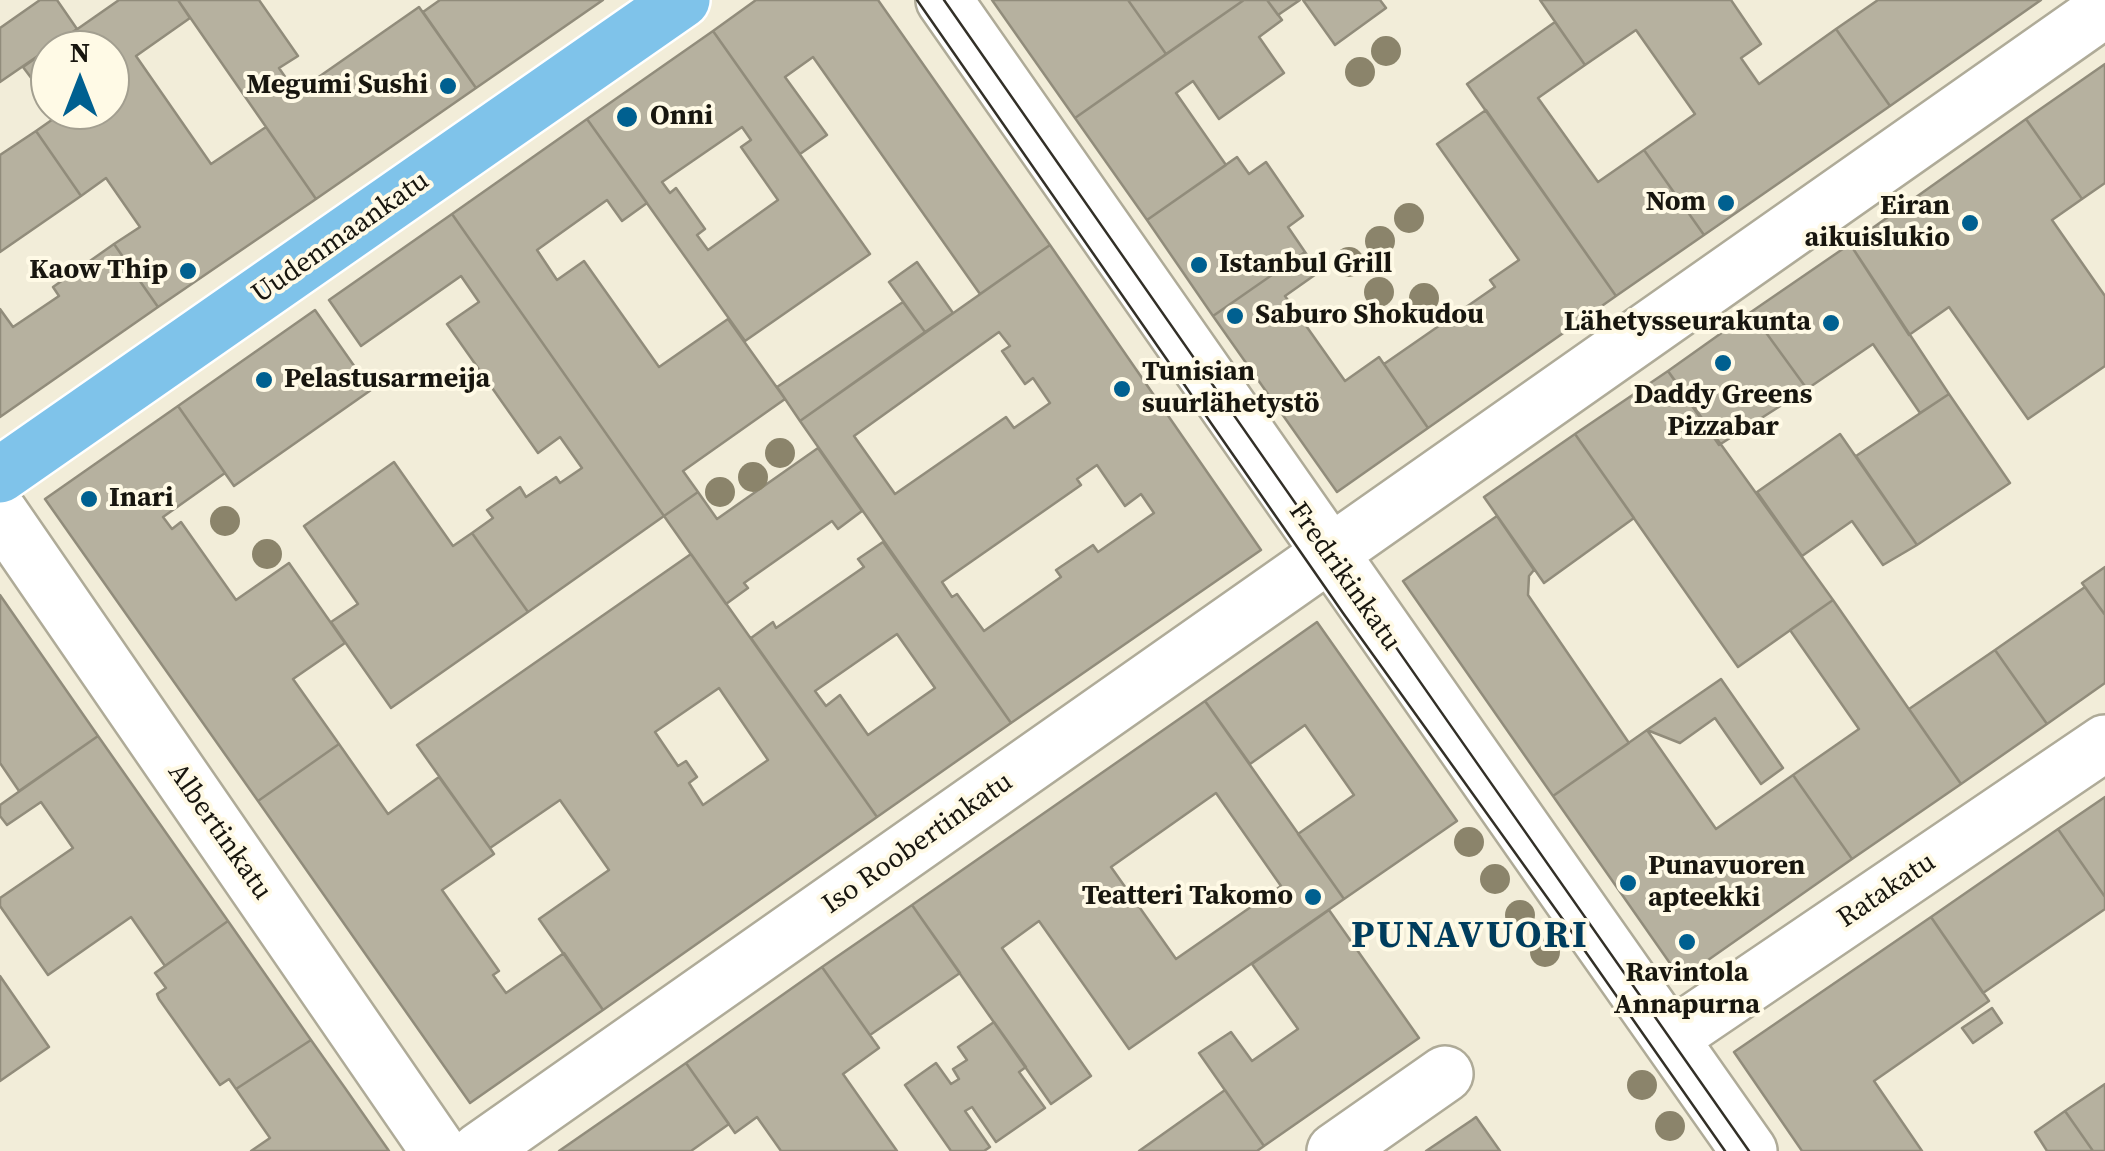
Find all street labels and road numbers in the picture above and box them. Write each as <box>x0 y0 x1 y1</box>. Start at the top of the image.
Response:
street label: Uudenmaankatu <box>246 165 436 311</box>
street label: Fredrikinkatu <box>1281 496 1407 658</box>
street label: Albertinkatu <box>160 757 278 907</box>
street label: Iso Roobertinkatu <box>816 766 1020 922</box>
street label: Ratakatu <box>1832 846 1942 936</box>

